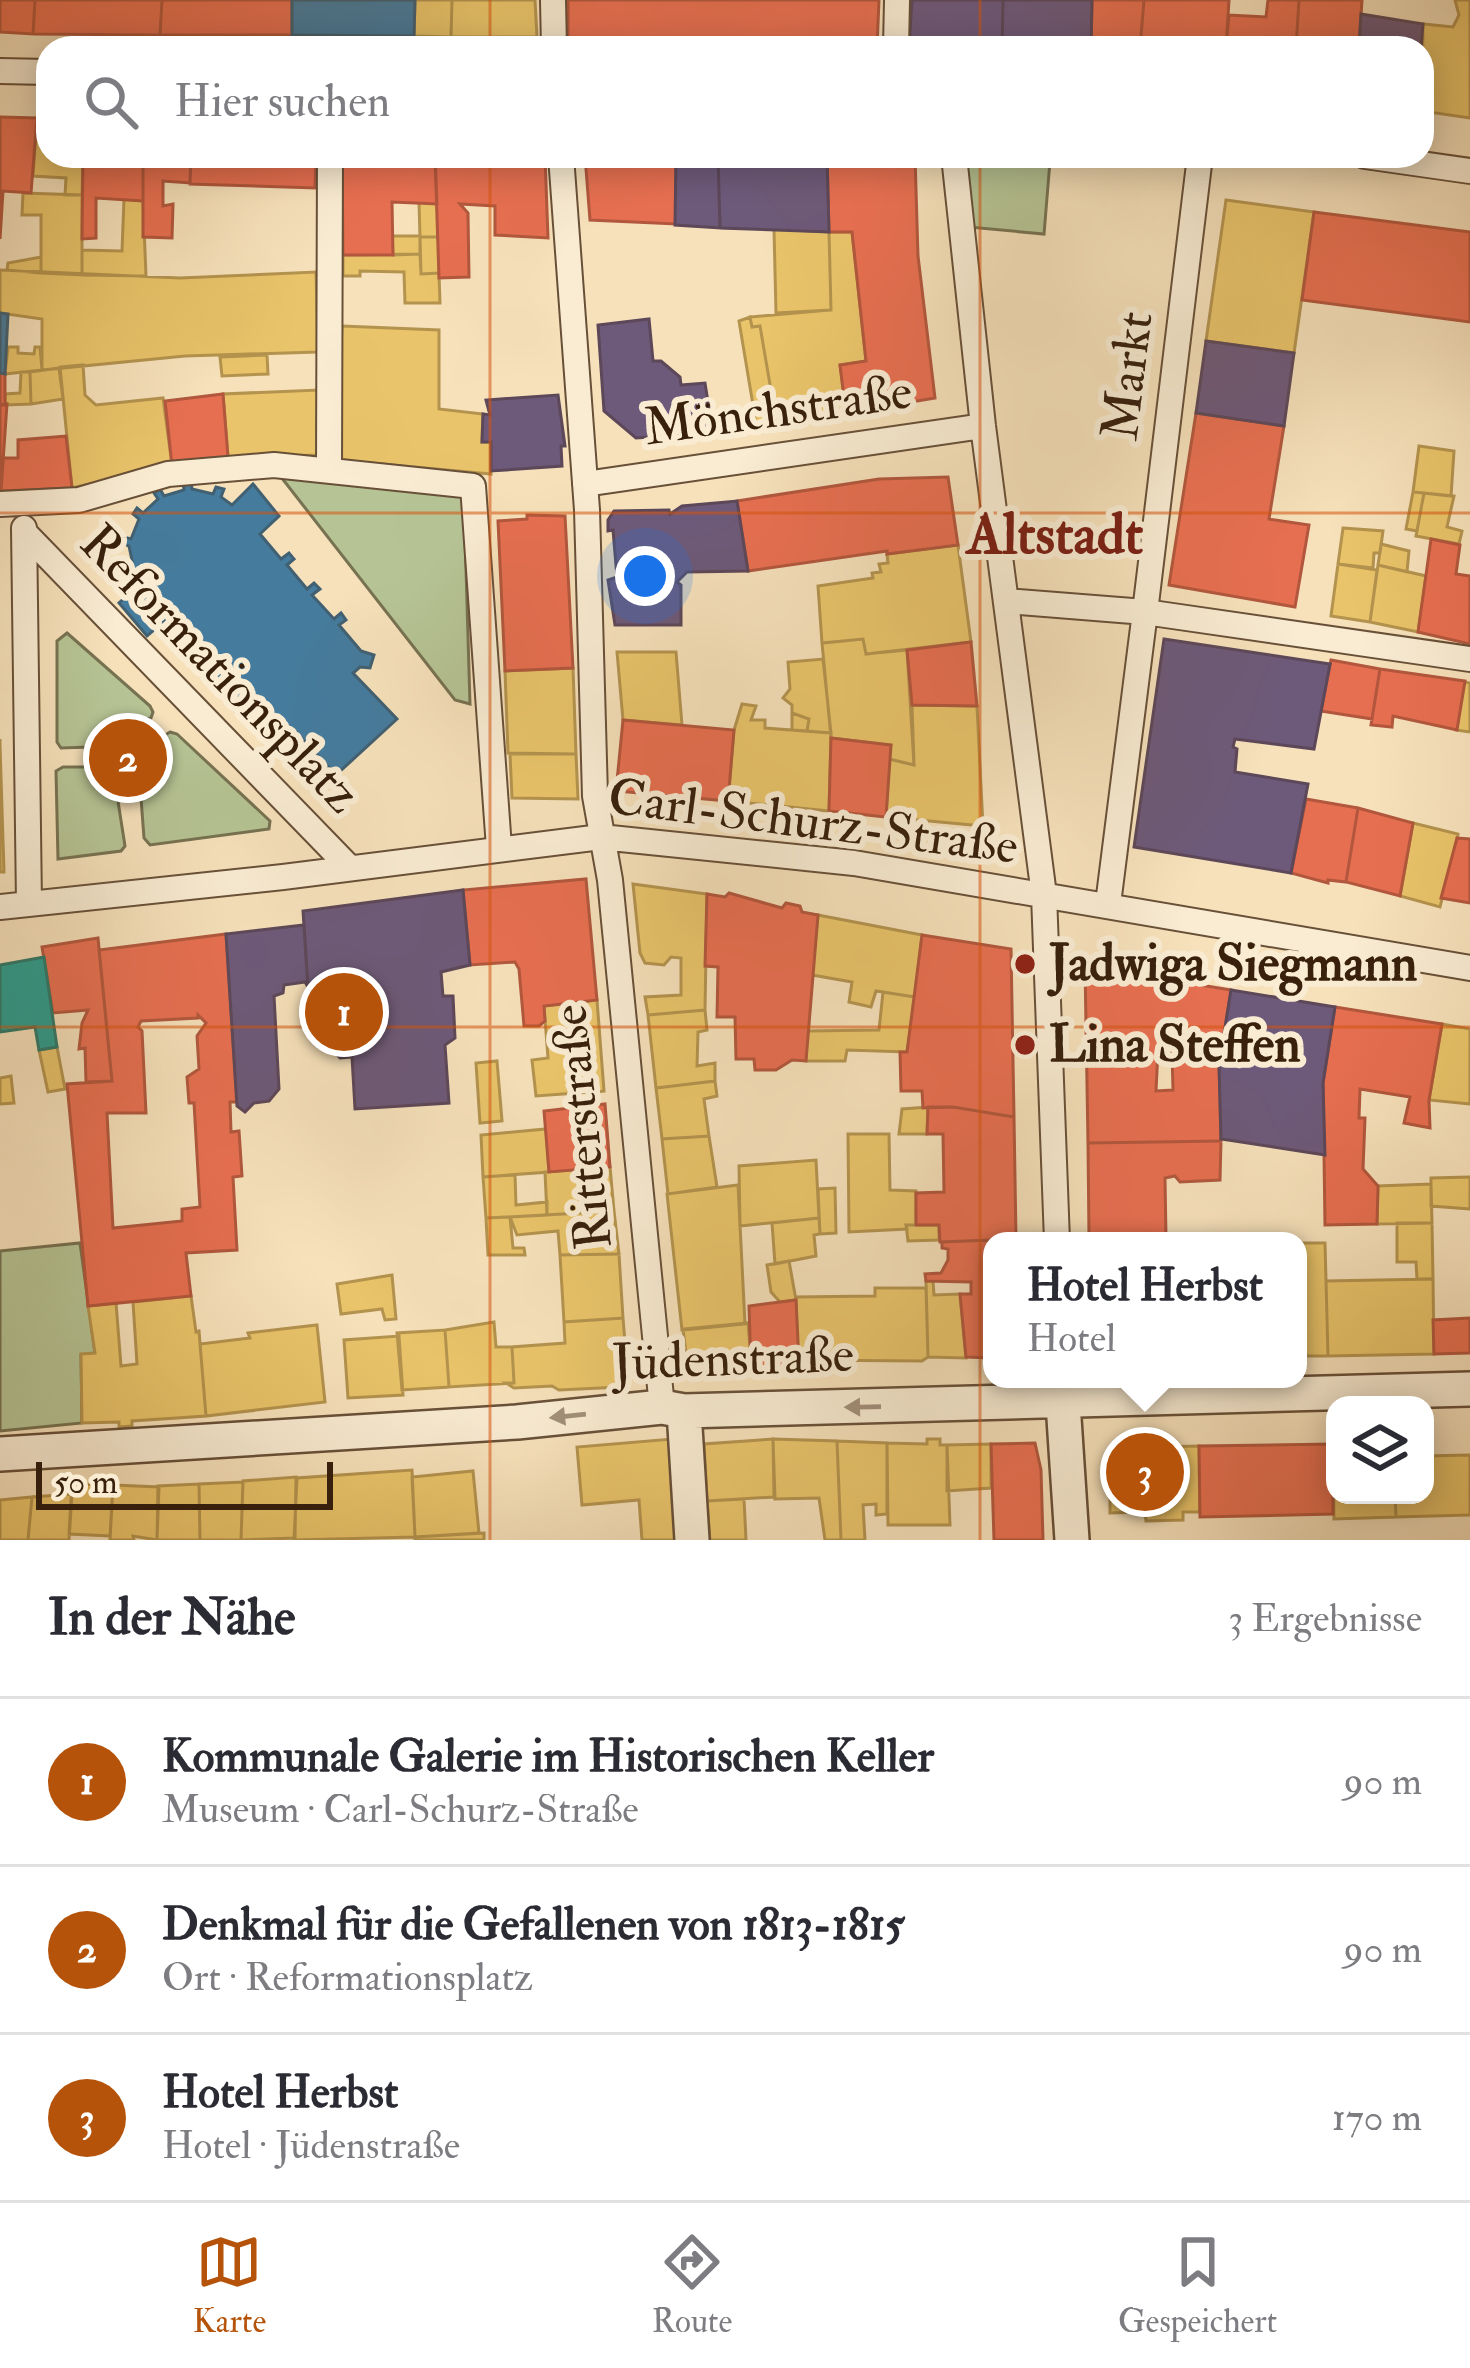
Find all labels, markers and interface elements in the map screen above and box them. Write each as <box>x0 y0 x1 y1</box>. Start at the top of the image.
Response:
search box <box>36 36 1434 168</box>
icon: search <box>78 69 144 135</box>
text: Hier suchen <box>174 74 390 130</box>
street label: Markt <box>1088 308 1168 444</box>
street label: Mönchstraße <box>640 360 916 460</box>
district label: Altstadt <box>965 499 1144 571</box>
street label: Reformationsplatz <box>66 511 374 827</box>
your location <box>615 546 675 606</box>
pin: 2 <box>89 713 167 803</box>
street label: Carl-Schurz-Straße <box>605 765 1021 879</box>
place label: Jadwiga Siegmann <box>1047 932 1418 997</box>
marker: Jadwiga Siegmann <box>1012 951 1038 977</box>
pin: 1 <box>305 967 383 1057</box>
street label: Ritterstraße <box>537 1001 627 1253</box>
place label: Lina Steffen <box>1049 1013 1301 1077</box>
marker: Lina Steffen <box>1012 1032 1038 1058</box>
popup <box>983 1232 1307 1388</box>
text: Hotel Herbst <box>1027 1258 1263 1314</box>
text: Hotel <box>1027 1314 1116 1363</box>
street label: Jüdenstraße <box>609 1323 855 1395</box>
map controls <box>1326 1396 1434 1504</box>
button: layers <box>1326 1396 1434 1504</box>
one-way arrow <box>843 1397 881 1416</box>
one-way arrow <box>549 1407 586 1426</box>
pin: 3 <box>1106 1427 1184 1517</box>
scale bar <box>36 1456 333 1509</box>
text: 50 m <box>54 1462 118 1503</box>
text: In der Nähe <box>48 1586 295 1650</box>
text: 3 Ergebnisse <box>1228 1594 1422 1643</box>
text: Kommunale Galerie im Historischen Keller <box>162 1729 934 1785</box>
text: 1 <box>80 1757 94 1806</box>
text: 90 m <box>1344 1757 1422 1806</box>
text: Museum · Carl-Schurz-Straße <box>162 1785 639 1834</box>
text: Denkmal für die Gefallenen von 1813-1815 <box>162 1897 905 1953</box>
text: 2 <box>77 1925 97 1974</box>
text: 90 m <box>1344 1925 1422 1974</box>
text: Ort · Reformationsplatz <box>162 1953 533 2002</box>
text: Hotel Herbst <box>162 2065 398 2121</box>
text: 3 <box>80 2093 94 2142</box>
text: 170 m <box>1332 2093 1422 2142</box>
text: Hotel · Jüdenstraße <box>162 2121 460 2170</box>
tab: Karte <box>193 2229 266 2342</box>
tab: Route <box>652 2229 732 2342</box>
tab: Gespeichert <box>1118 2229 1277 2342</box>

